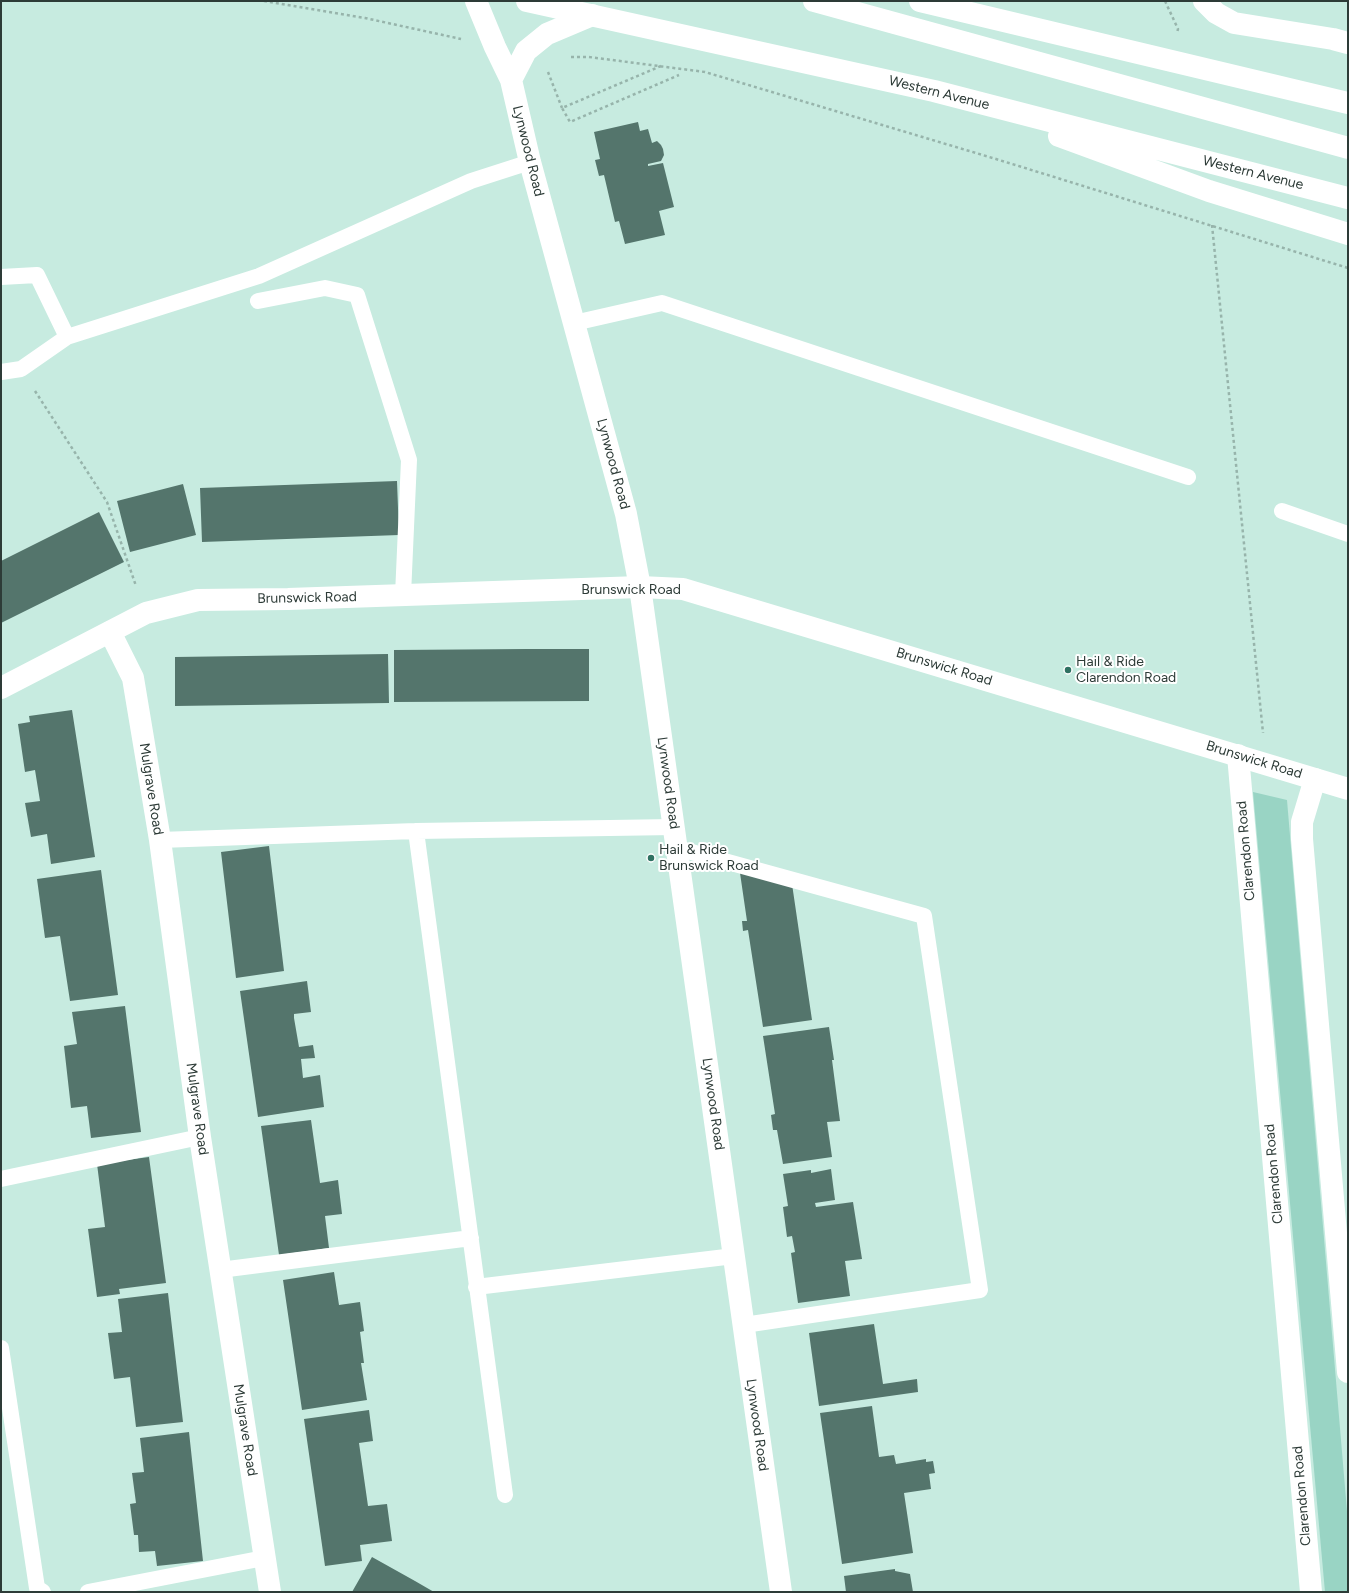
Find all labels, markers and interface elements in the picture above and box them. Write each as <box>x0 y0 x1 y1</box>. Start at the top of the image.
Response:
street label: Western Avenue <box>887 72 991 114</box>
street label: Lynwood Road <box>509 104 547 198</box>
street label: Western Avenue <box>1201 152 1305 194</box>
street label: Lynwood Road <box>593 417 633 511</box>
street label: Brunswick Road <box>581 582 681 598</box>
street label: Brunswick Road <box>257 589 357 607</box>
street label: Brunswick Road <box>894 644 994 690</box>
place label: Hail & Ride Clarendon Road <box>1076 654 1176 686</box>
marker: Hail & Ride Clarendon Road <box>1063 665 1073 675</box>
street label: Lynwood Road <box>653 736 683 830</box>
street label: Brunswick Road <box>1204 737 1304 783</box>
street label: Mulgrave Road <box>135 742 167 836</box>
street label: Clarendon Road <box>1233 800 1259 902</box>
place label: Hail & Ride Brunswick Road <box>659 842 759 874</box>
marker: Hail & Ride Brunswick Road <box>646 853 656 863</box>
street label: Lynwood Road <box>698 1057 728 1151</box>
street label: Mulgrave Road <box>182 1062 212 1156</box>
street label: Clarendon Road <box>1261 1123 1287 1225</box>
street label: Lynwood Road <box>742 1378 772 1472</box>
street label: Mulgrave Road <box>229 1383 261 1477</box>
street label: Clarendon Road <box>1289 1445 1315 1547</box>

